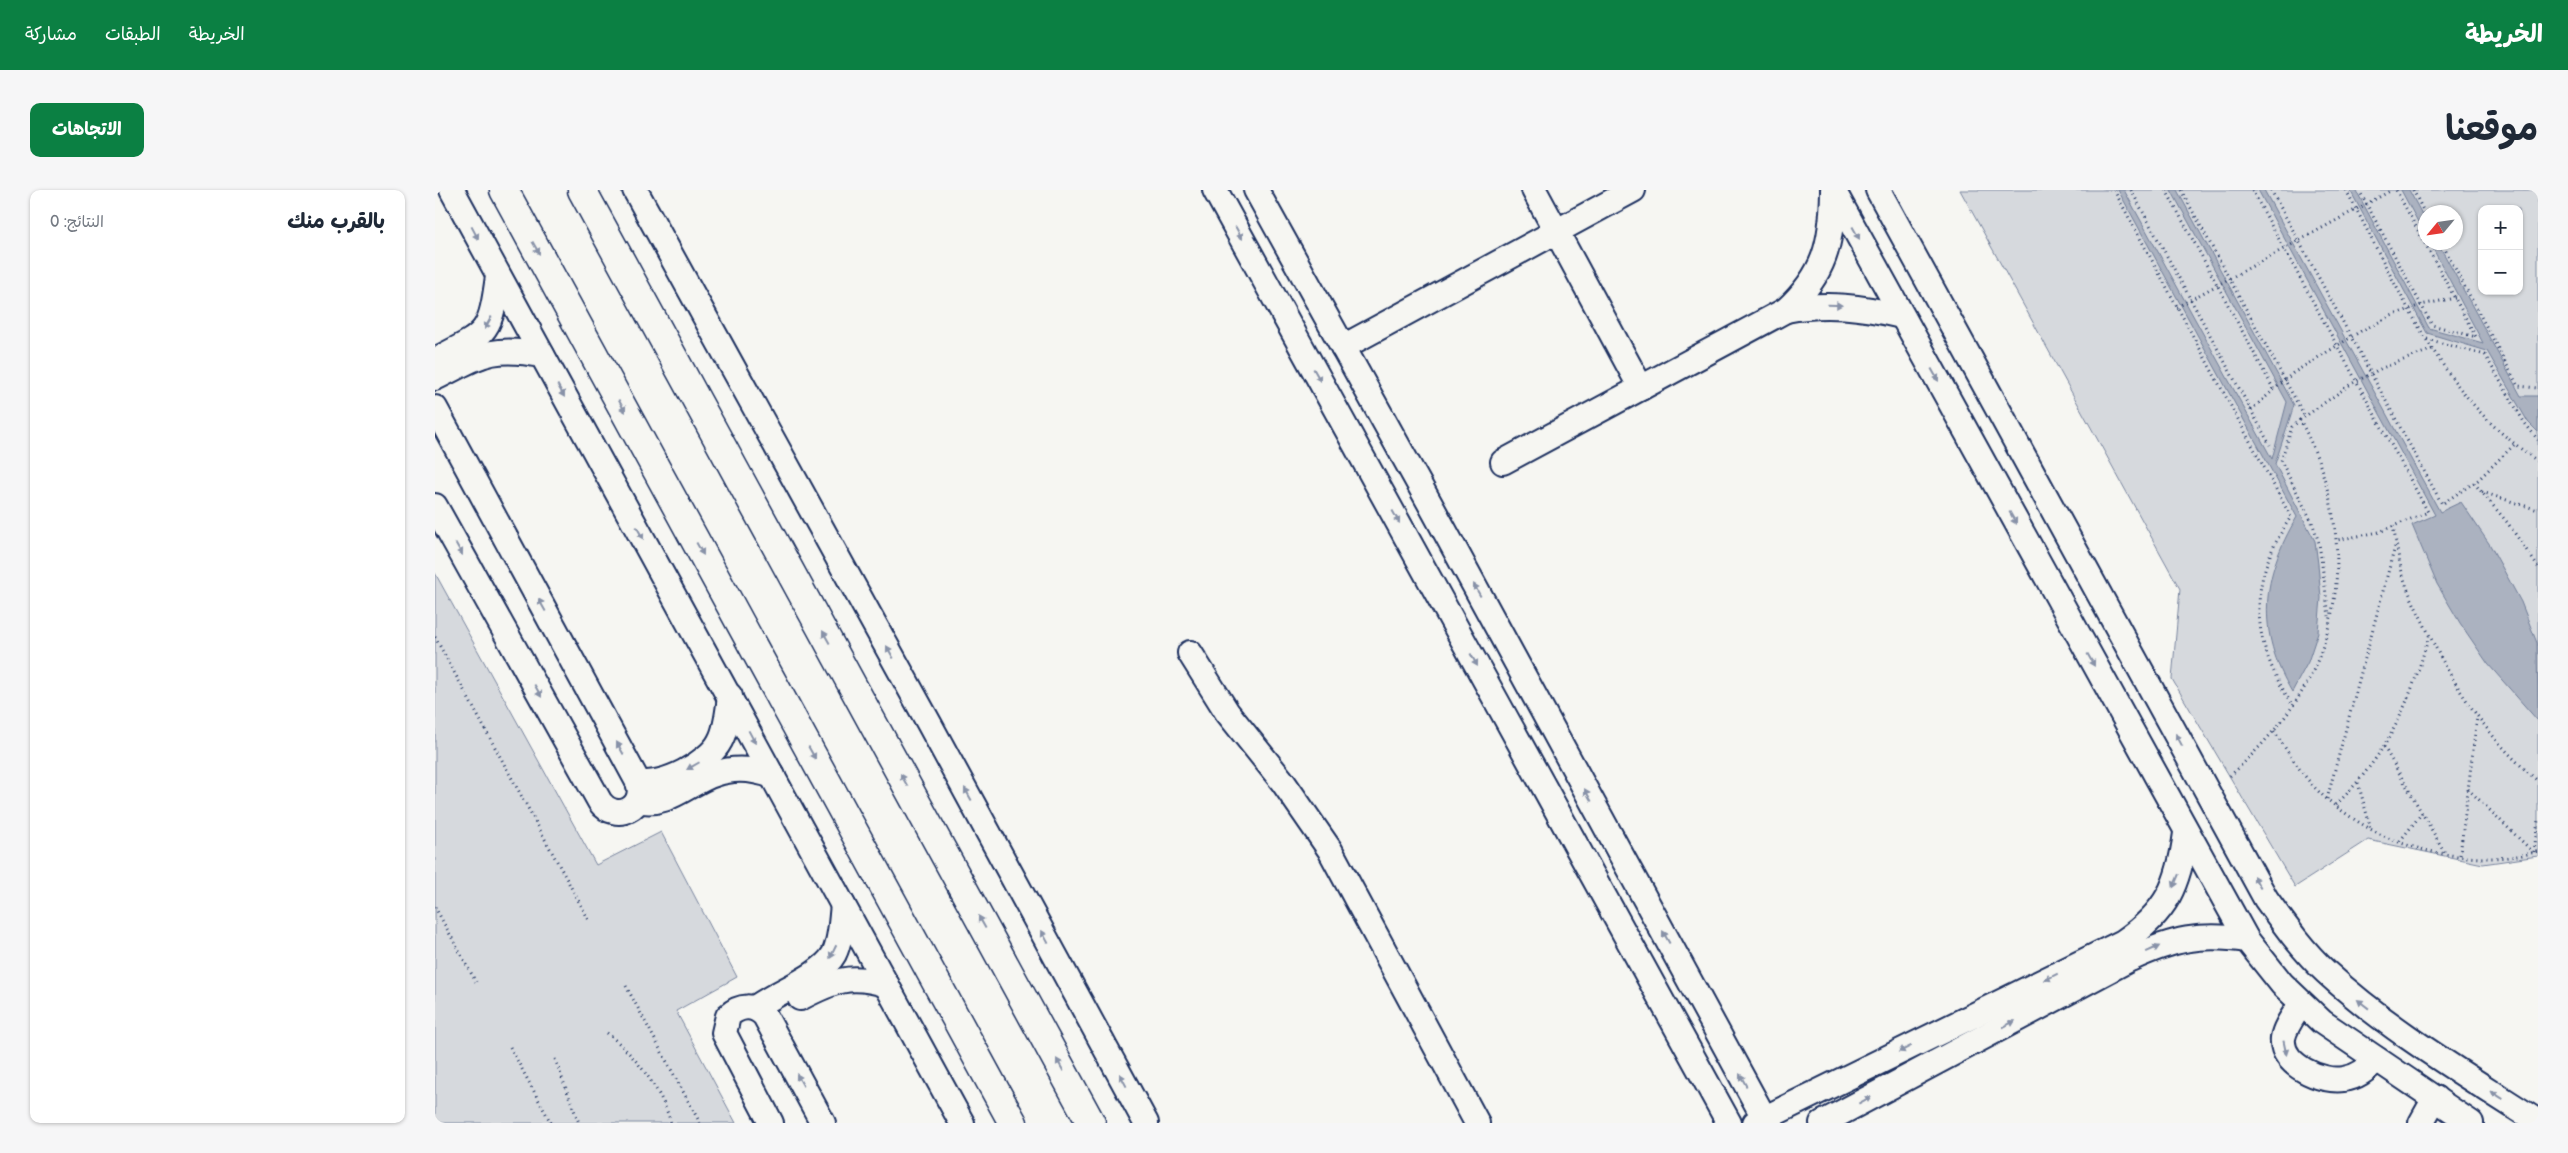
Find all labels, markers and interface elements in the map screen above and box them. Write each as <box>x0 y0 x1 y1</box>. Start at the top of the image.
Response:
text: الخريطة <box>2465 20 2543 49</box>
text: مشاركة <box>25 24 77 45</box>
text: الطبقات <box>105 24 161 45</box>
text: الخريطة <box>189 24 245 45</box>
button: الاتجاهات <box>30 103 144 157</box>
text: موقعنا <box>2445 108 2538 151</box>
north arrow <box>2418 205 2463 250</box>
map controls <box>2478 205 2523 295</box>
button: + <box>2478 205 2523 250</box>
text: بالقرب منك <box>287 209 385 234</box>
text: النتائج: 0 <box>50 213 104 232</box>
one-way arrow <box>1235 225 1243 240</box>
one-way arrow <box>1852 225 1860 240</box>
one-way arrow <box>471 226 479 240</box>
one-way arrow <box>532 241 540 255</box>
button: − <box>2478 250 2523 295</box>
one-way arrow <box>1827 301 1843 309</box>
one-way arrow <box>484 316 492 330</box>
one-way arrow <box>1313 368 1322 382</box>
one-way arrow <box>1930 368 1939 382</box>
one-way arrow <box>557 384 566 397</box>
one-way arrow <box>618 399 627 413</box>
one-way arrow <box>1392 510 1400 525</box>
one-way arrow <box>2008 511 2017 524</box>
one-way arrow <box>636 526 644 540</box>
one-way arrow <box>454 542 463 555</box>
one-way arrow <box>696 542 704 556</box>
one-way arrow <box>1473 583 1481 598</box>
one-way arrow <box>538 598 546 612</box>
one-way arrow <box>822 630 830 644</box>
one-way arrow <box>886 644 894 659</box>
one-way arrow <box>1470 652 1478 667</box>
one-way arrow <box>2087 653 2095 667</box>
one-way arrow <box>534 683 542 698</box>
one-way arrow <box>748 730 756 744</box>
one-way arrow <box>2175 732 2183 747</box>
one-way arrow <box>615 741 624 754</box>
one-way arrow <box>807 746 816 760</box>
one-way arrow <box>686 761 699 770</box>
one-way arrow <box>900 772 908 787</box>
one-way arrow <box>964 787 972 802</box>
one-way arrow <box>1584 787 1592 802</box>
one-way arrow <box>2171 874 2179 888</box>
one-way arrow <box>2252 876 2261 889</box>
one-way arrow <box>978 915 986 930</box>
one-way arrow <box>1041 930 1049 944</box>
one-way arrow <box>1662 930 1670 945</box>
one-way arrow <box>2146 944 2160 952</box>
one-way arrow <box>829 945 838 960</box>
one-way arrow <box>2044 973 2058 981</box>
one-way arrow <box>2357 998 2370 1009</box>
one-way arrow <box>2002 1020 2016 1028</box>
one-way arrow <box>2281 1040 2289 1055</box>
one-way arrow <box>1898 1045 1912 1053</box>
one-way arrow <box>1056 1058 1064 1072</box>
one-way arrow <box>796 1073 804 1087</box>
one-way arrow <box>1118 1073 1127 1087</box>
one-way arrow <box>1739 1074 1748 1087</box>
one-way arrow <box>2490 1091 2504 1100</box>
one-way arrow <box>1858 1096 1873 1104</box>

